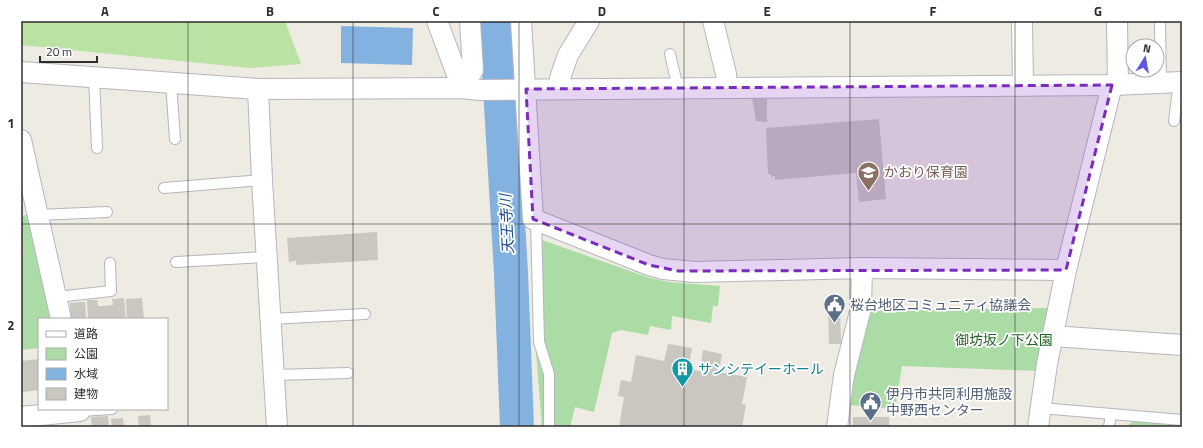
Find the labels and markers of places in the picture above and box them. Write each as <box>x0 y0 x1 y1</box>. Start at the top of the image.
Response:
school or university icon: かおり保育園 <box>856 159 882 192</box>
place label: かおり保育園 <box>884 161 968 182</box>
public building icon: 桜台地区コミュニティ協議会 <box>821 292 847 325</box>
place label: 桜台地区コミュニティ協議会 <box>850 294 1031 315</box>
building icon: サンシテイーホール <box>669 356 695 389</box>
place label: サンシテイーホール <box>698 358 824 379</box>
place label: 伊丹市共同利用施設 中野西センター <box>886 383 1012 420</box>
public building icon: 伊丹市共同利用施設 中野西センター <box>858 389 884 422</box>

